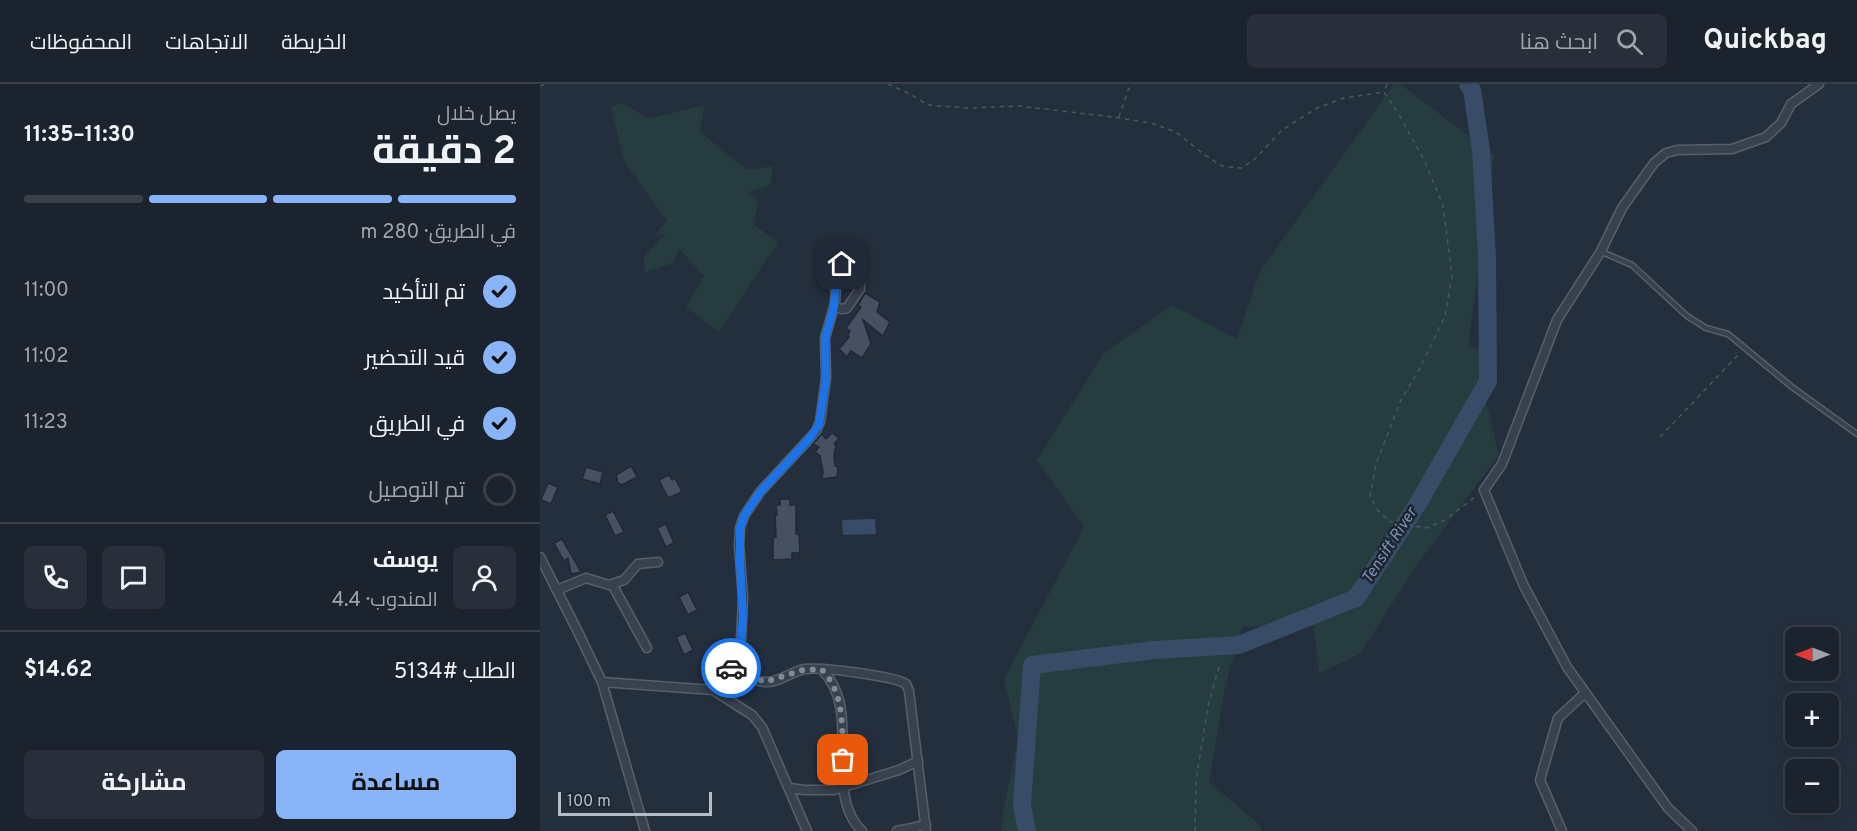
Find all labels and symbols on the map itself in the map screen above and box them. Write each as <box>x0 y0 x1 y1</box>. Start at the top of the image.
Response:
pin <box>816 238 867 289</box>
water label: Tensift River <box>1358 503 1423 588</box>
north arrow <box>1785 627 1839 681</box>
courier <box>701 638 761 698</box>
pin <box>817 734 868 785</box>
scale bar <box>558 789 712 816</box>

